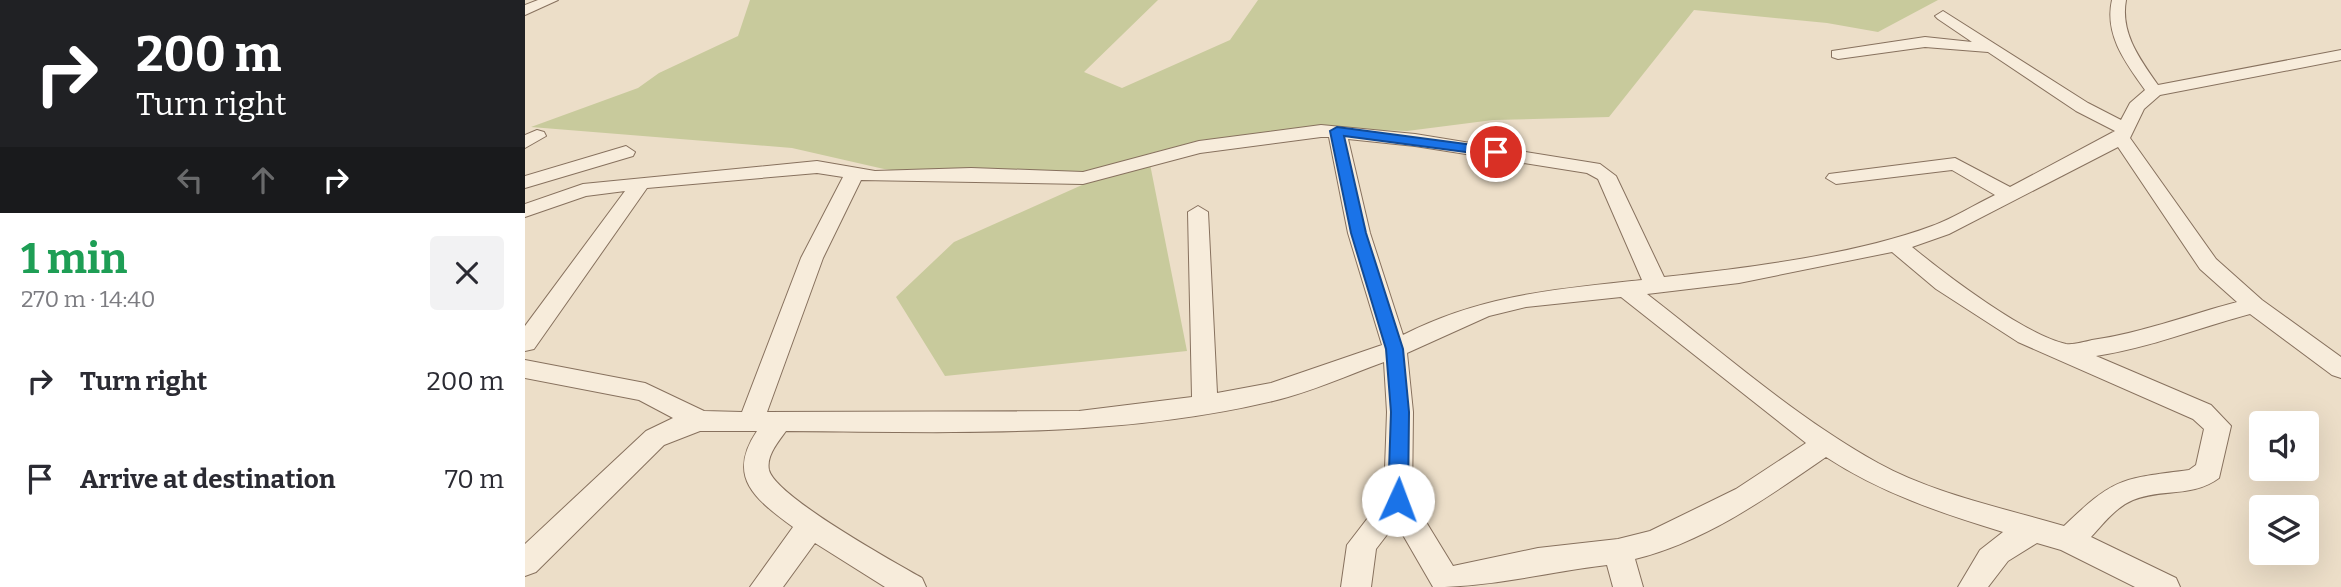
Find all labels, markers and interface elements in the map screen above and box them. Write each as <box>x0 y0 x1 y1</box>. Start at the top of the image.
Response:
text: 200 m <box>136 25 281 84</box>
icon: right <box>21 28 112 119</box>
text: Turn right <box>136 85 287 123</box>
pin <box>1466 122 1526 182</box>
icon: arrive <box>1477 133 1515 171</box>
icon: left <box>171 161 209 199</box>
icon: ahead <box>244 161 282 199</box>
icon: right <box>317 161 355 199</box>
text: 1 min <box>21 234 127 284</box>
button: close <box>430 236 504 310</box>
text: 270 m · 14:40 <box>21 285 156 313</box>
icon: right <box>21 362 59 400</box>
text: Turn right <box>80 366 207 397</box>
text: 200 m <box>427 366 504 397</box>
map controls <box>2249 411 2319 565</box>
button: sound <box>2249 411 2319 481</box>
icon: arrive <box>21 460 59 498</box>
position arrow <box>1361 463 1435 537</box>
text: Arrive at destination <box>80 464 335 495</box>
text: 70 m <box>445 464 504 495</box>
button: layers <box>2249 495 2319 565</box>

